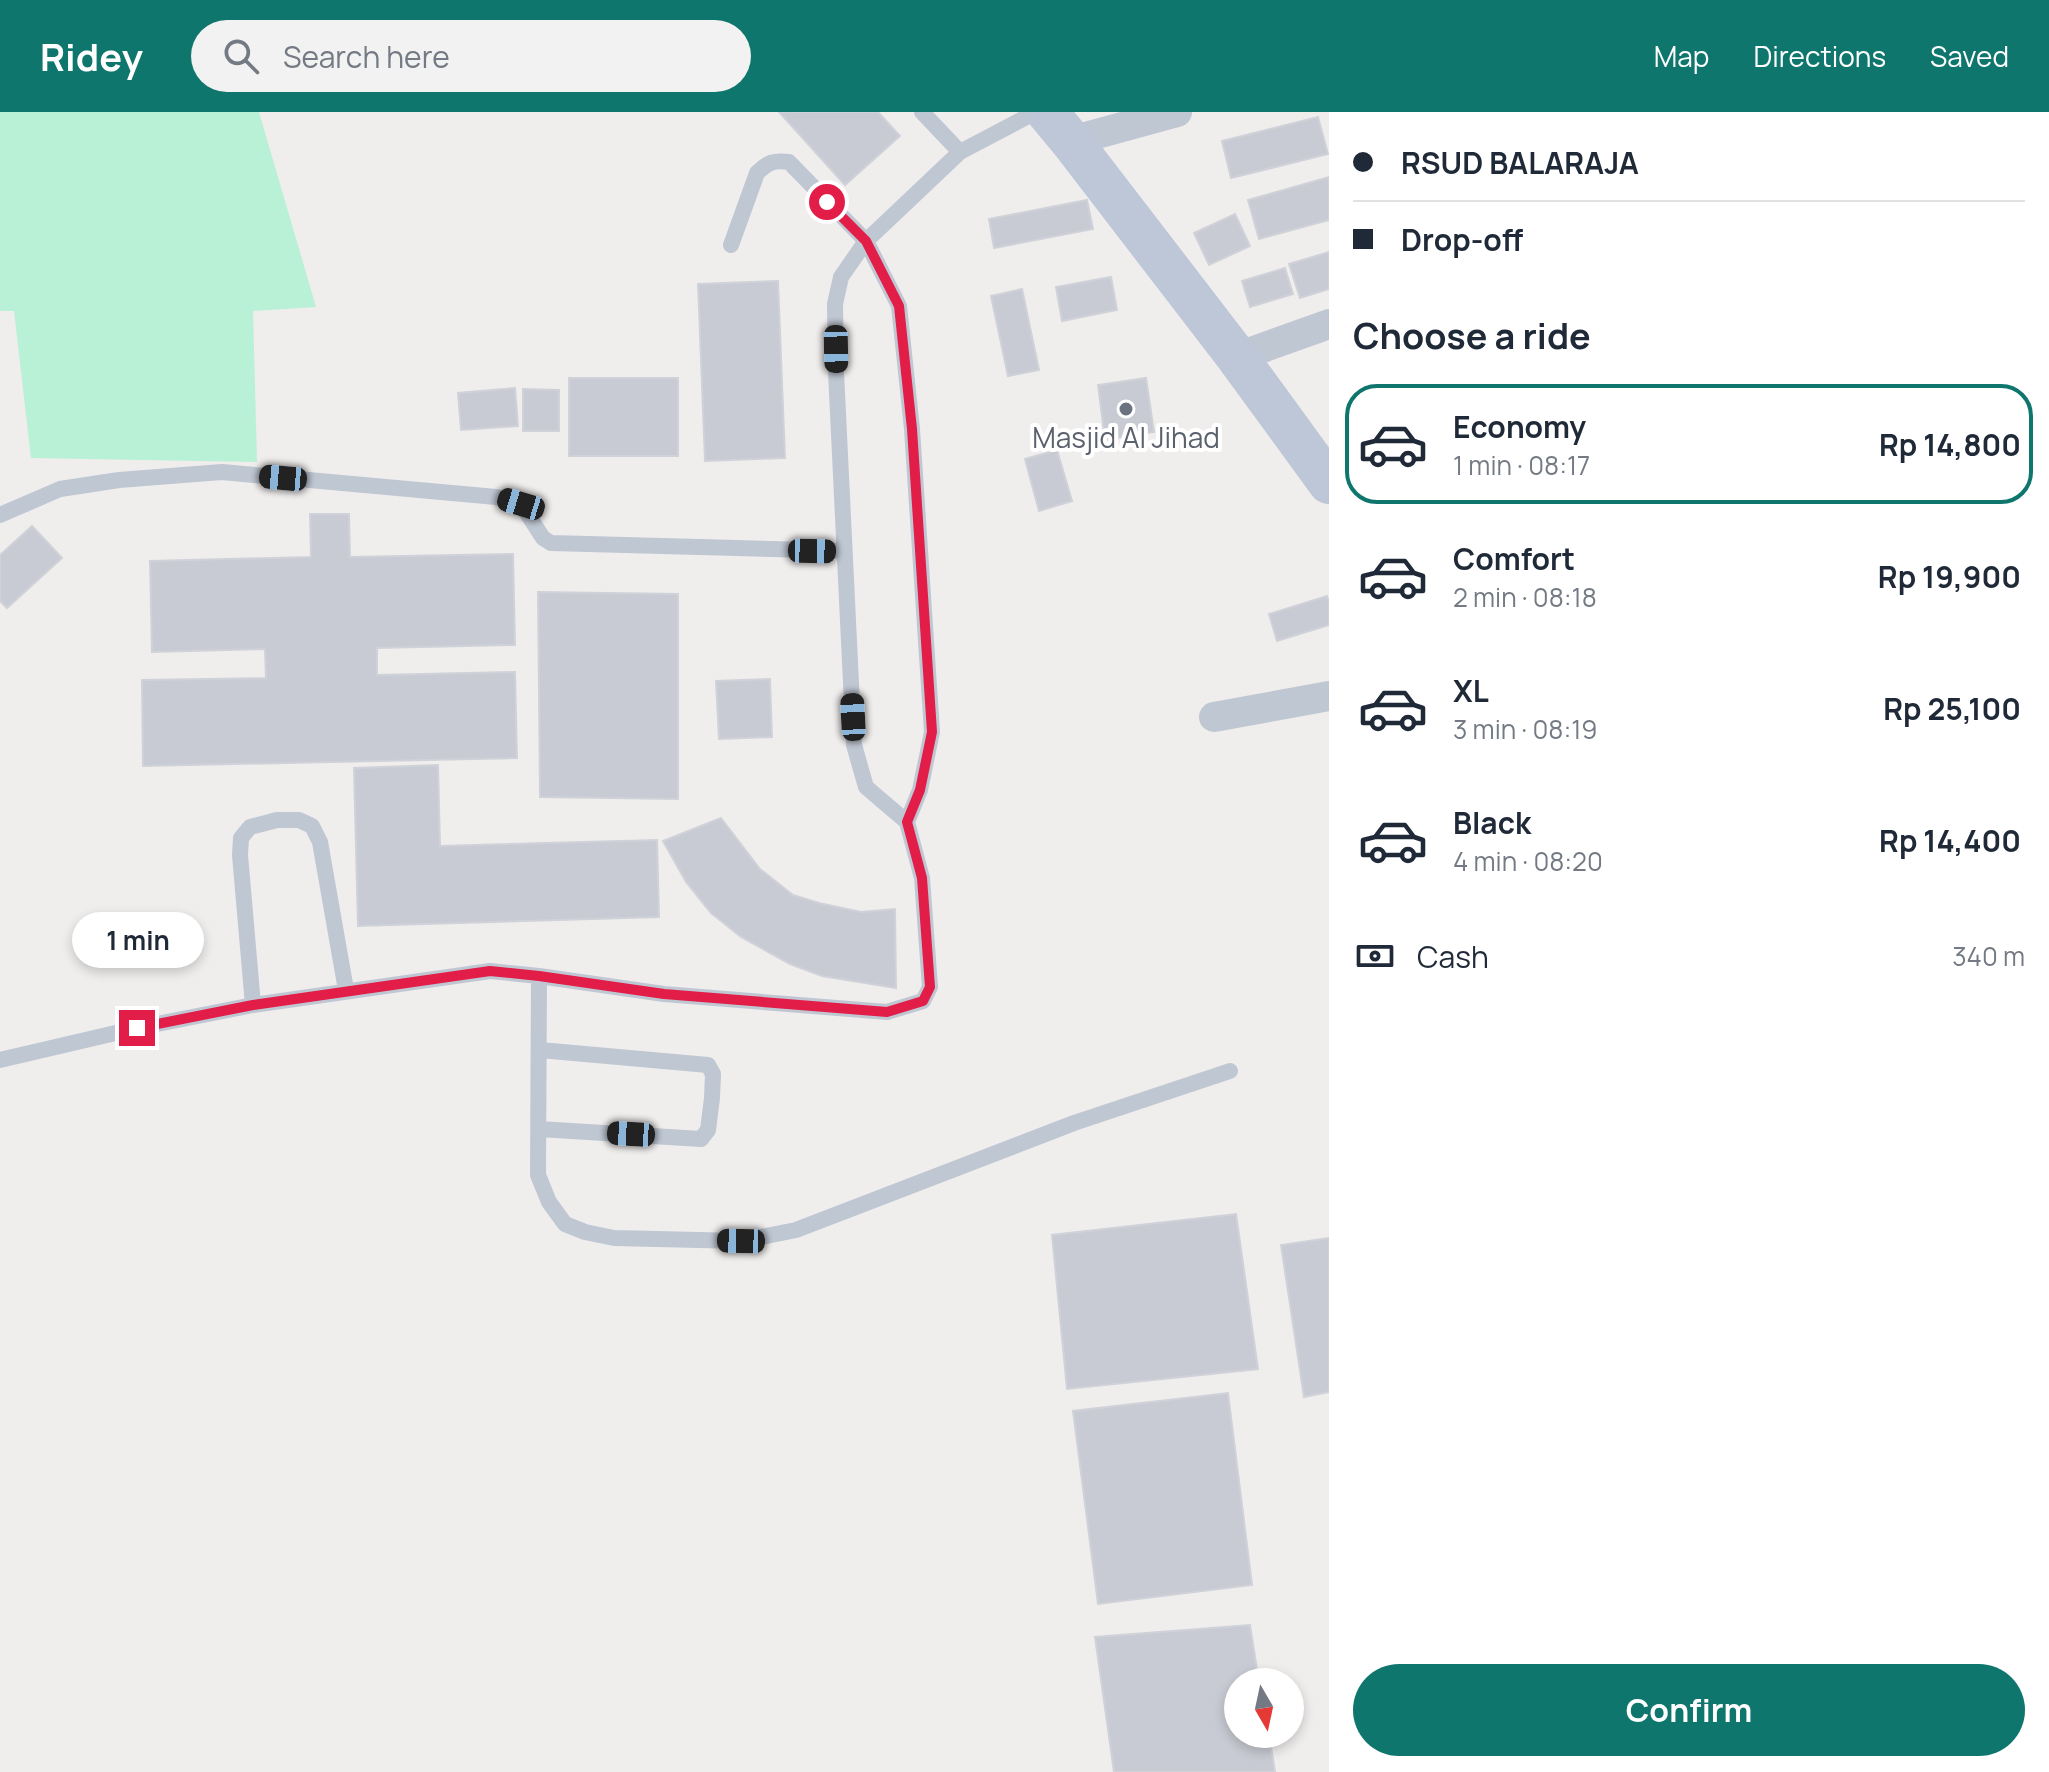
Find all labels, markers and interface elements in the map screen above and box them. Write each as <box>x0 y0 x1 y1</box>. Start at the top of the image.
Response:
search box <box>191 20 751 92</box>
text: Ridey <box>40 30 143 82</box>
icon: search <box>219 34 263 78</box>
text: Search here <box>283 36 450 77</box>
text: Map <box>1654 37 1709 75</box>
text: Directions <box>1753 37 1886 75</box>
text: Saved <box>1930 37 2009 75</box>
text: RSUD BALARAJA <box>1401 142 1639 183</box>
route start <box>809 184 845 220</box>
text: Drop-off <box>1401 219 1523 260</box>
text: Choose a ride <box>1353 311 1591 360</box>
car <box>824 325 848 373</box>
marker: Masjid Al Jihad <box>1117 400 1135 418</box>
text: Economy <box>1453 406 1586 447</box>
icon: car <box>1357 408 1429 480</box>
place label: Masjid Al Jihad <box>1032 418 1220 456</box>
text: Rp 14,800 <box>1879 424 2021 465</box>
text: 1 min · 08:17 <box>1453 447 1590 483</box>
car <box>258 464 308 492</box>
car <box>495 486 547 522</box>
text: Comfort <box>1453 538 1575 579</box>
car <box>788 539 836 563</box>
icon: car <box>1357 540 1429 612</box>
text: Rp 19,900 <box>1878 556 2021 597</box>
text: 2 min · 08:18 <box>1453 579 1597 615</box>
text: XL <box>1453 670 1489 711</box>
icon: car <box>1357 672 1429 744</box>
text: Rp 25,100 <box>1883 688 2021 729</box>
car <box>840 692 866 742</box>
text: 3 min · 08:19 <box>1453 711 1597 747</box>
text: Black <box>1453 802 1531 843</box>
icon: car <box>1357 804 1429 876</box>
text: Rp 14,400 <box>1879 820 2021 861</box>
text: 4 min · 08:20 <box>1453 843 1603 879</box>
callout: 1 min <box>71 912 203 968</box>
text: 1 min <box>106 922 170 958</box>
icon: cash <box>1353 934 1397 978</box>
text: Cash <box>1417 936 1489 977</box>
text: 340 m <box>1952 938 2025 974</box>
route end <box>119 1010 155 1046</box>
car <box>606 1121 656 1147</box>
car <box>717 1229 765 1253</box>
button: Confirm <box>1353 1664 2025 1756</box>
north arrow <box>1224 1668 1304 1748</box>
map controls <box>1224 1668 1304 1748</box>

